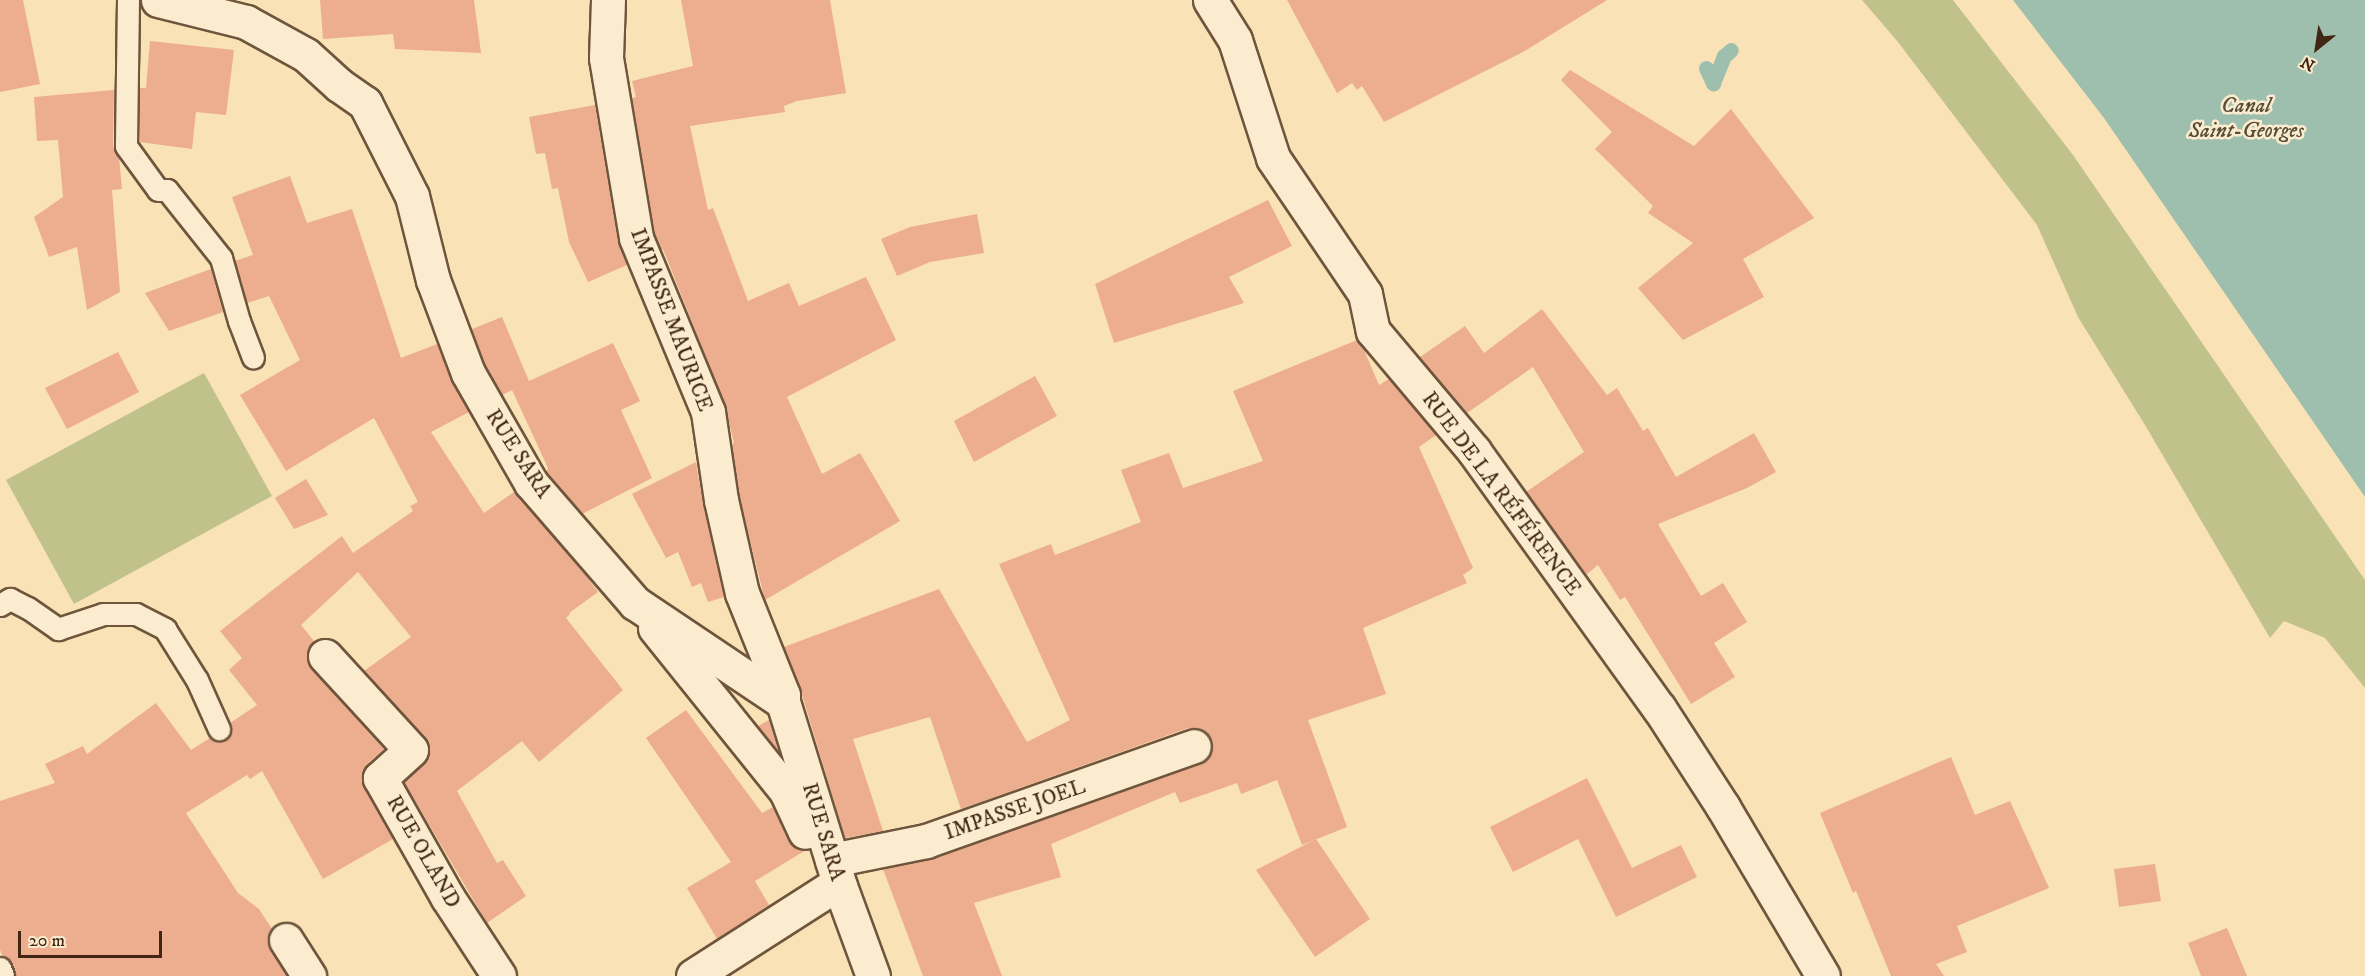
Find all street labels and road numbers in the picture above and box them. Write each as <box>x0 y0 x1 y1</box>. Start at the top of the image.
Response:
street label: IMPASSE MAURICE <box>624 225 718 415</box>
street label: RUE DE LA RÉFÉRENCE <box>1416 387 1586 601</box>
street label: RUE SARA <box>480 405 556 503</box>
street label: IMPASSE JOEL <box>941 774 1089 846</box>
street label: RUE SARA <box>796 780 850 884</box>
street label: RUE OLAND <box>381 791 465 913</box>

